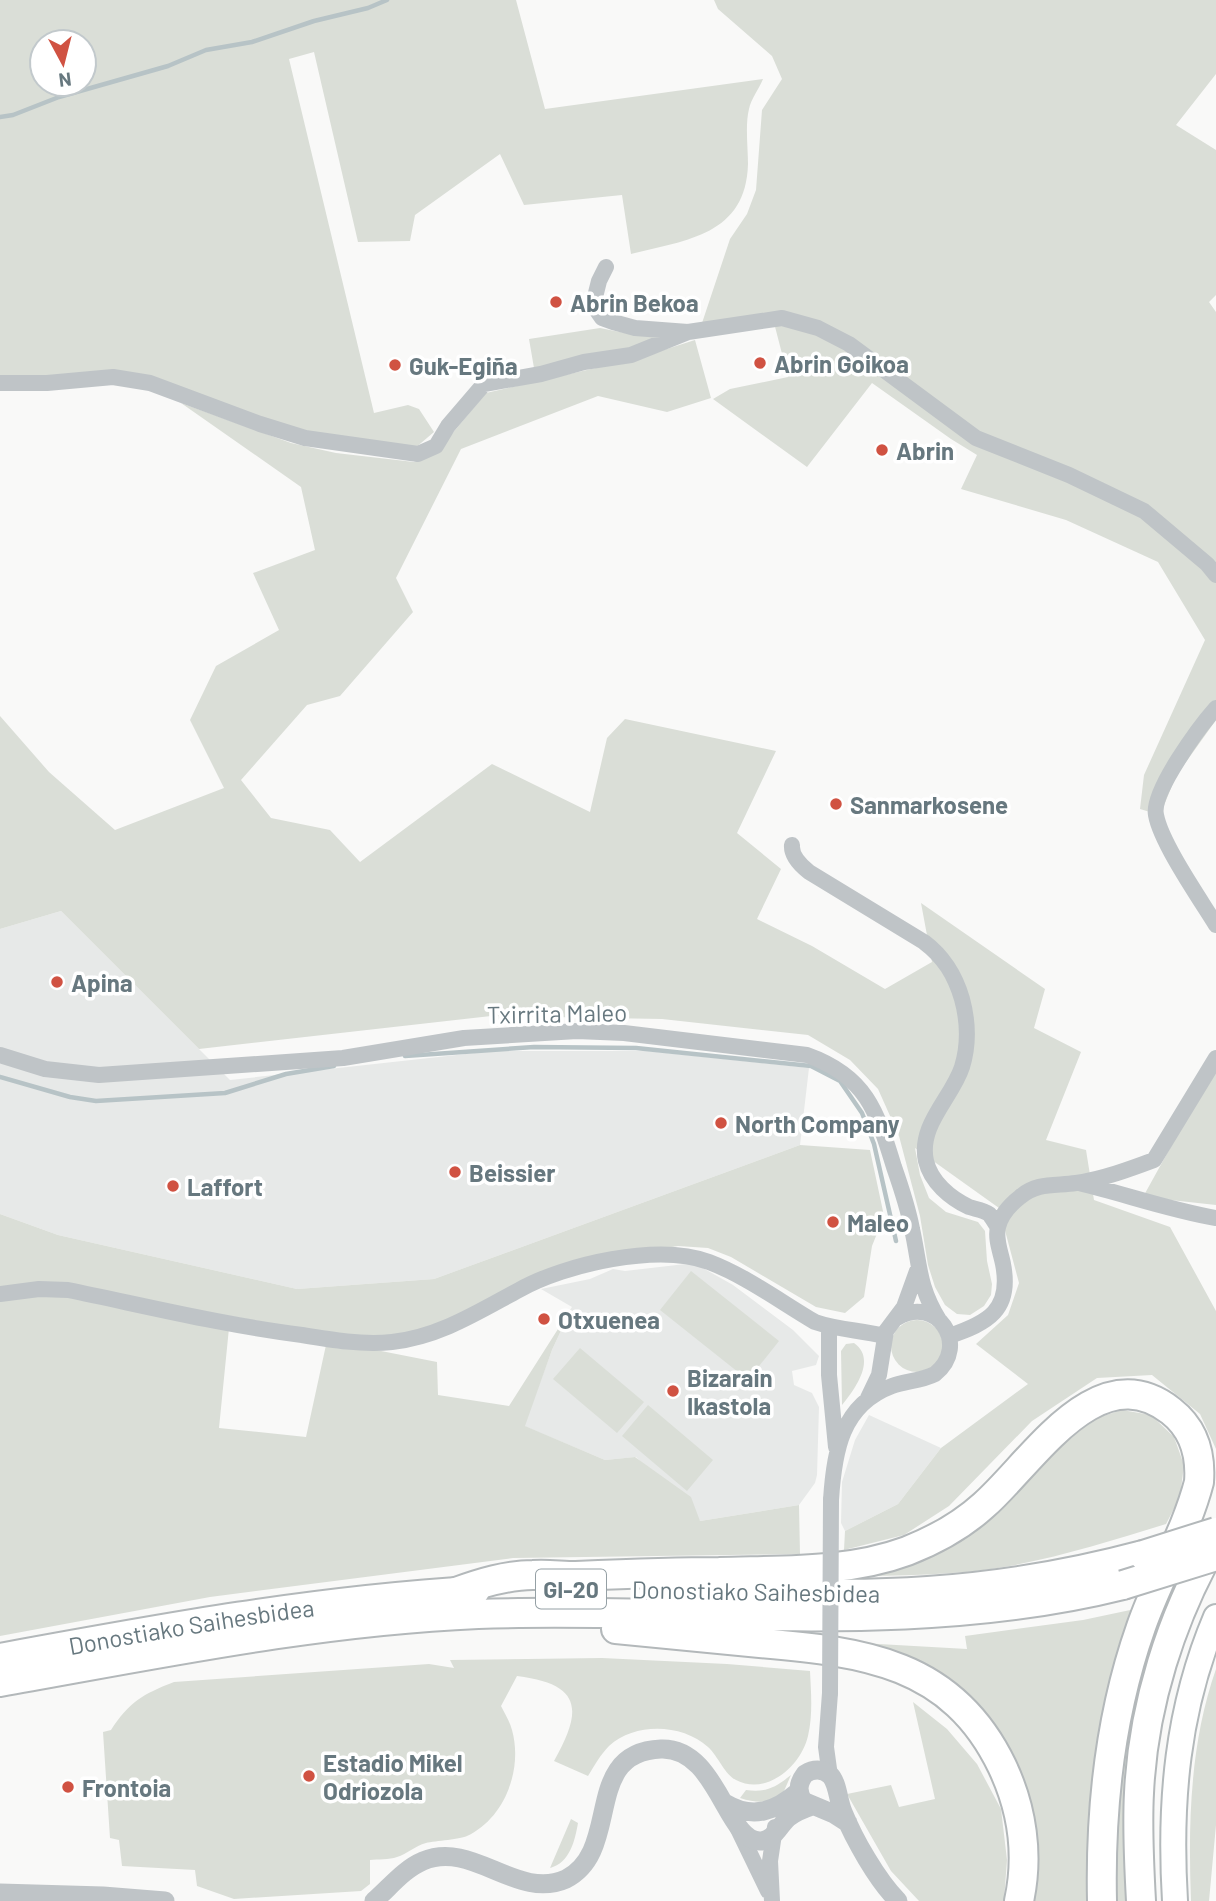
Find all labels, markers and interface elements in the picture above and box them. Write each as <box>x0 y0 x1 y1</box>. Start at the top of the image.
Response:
north arrow <box>28 28 98 98</box>
text: N <box>57 68 73 93</box>
place label: Abrin Bekoa <box>570 288 699 317</box>
marker: Abrin Bekoa <box>548 294 564 310</box>
place label: Abrin Goikoa <box>774 349 909 378</box>
place label: Guk-Egiña <box>409 351 518 380</box>
marker: Abrin Goikoa <box>752 355 768 371</box>
marker: Guk-Egiña <box>387 357 403 373</box>
place label: Abrin <box>896 436 954 465</box>
marker: Abrin <box>874 442 890 458</box>
place label: Sanmarkosene <box>850 790 1008 819</box>
marker: Sanmarkosene <box>828 796 844 812</box>
place label: Apina <box>71 968 133 997</box>
marker: Apina <box>49 974 65 990</box>
street label: Txirrita Maleo <box>487 997 627 1029</box>
place label: North Company <box>735 1109 900 1138</box>
marker: North Company <box>713 1115 729 1131</box>
place label: Beissier <box>469 1158 555 1187</box>
marker: Beissier <box>447 1164 463 1180</box>
place label: Laffort <box>187 1172 263 1201</box>
marker: Laffort <box>165 1178 181 1194</box>
place label: Maleo <box>847 1208 909 1237</box>
marker: Maleo <box>825 1214 841 1230</box>
place label: Otxuenea <box>558 1305 660 1334</box>
marker: Otxuenea <box>536 1311 552 1327</box>
place label: Bizarain Ikastola <box>687 1363 773 1420</box>
marker: Bizarain Ikastola <box>665 1383 681 1399</box>
road number: GI-20 <box>536 1570 606 1608</box>
street label: Donostiako Saihesbidea <box>632 1574 880 1608</box>
street label: Donostiako Saihesbidea <box>66 1592 316 1660</box>
place label: Estadio Mikel Odriozola <box>323 1748 463 1805</box>
marker: Estadio Mikel Odriozola <box>301 1768 317 1784</box>
place label: Frontoia <box>82 1773 171 1802</box>
marker: Frontoia <box>60 1779 76 1795</box>

